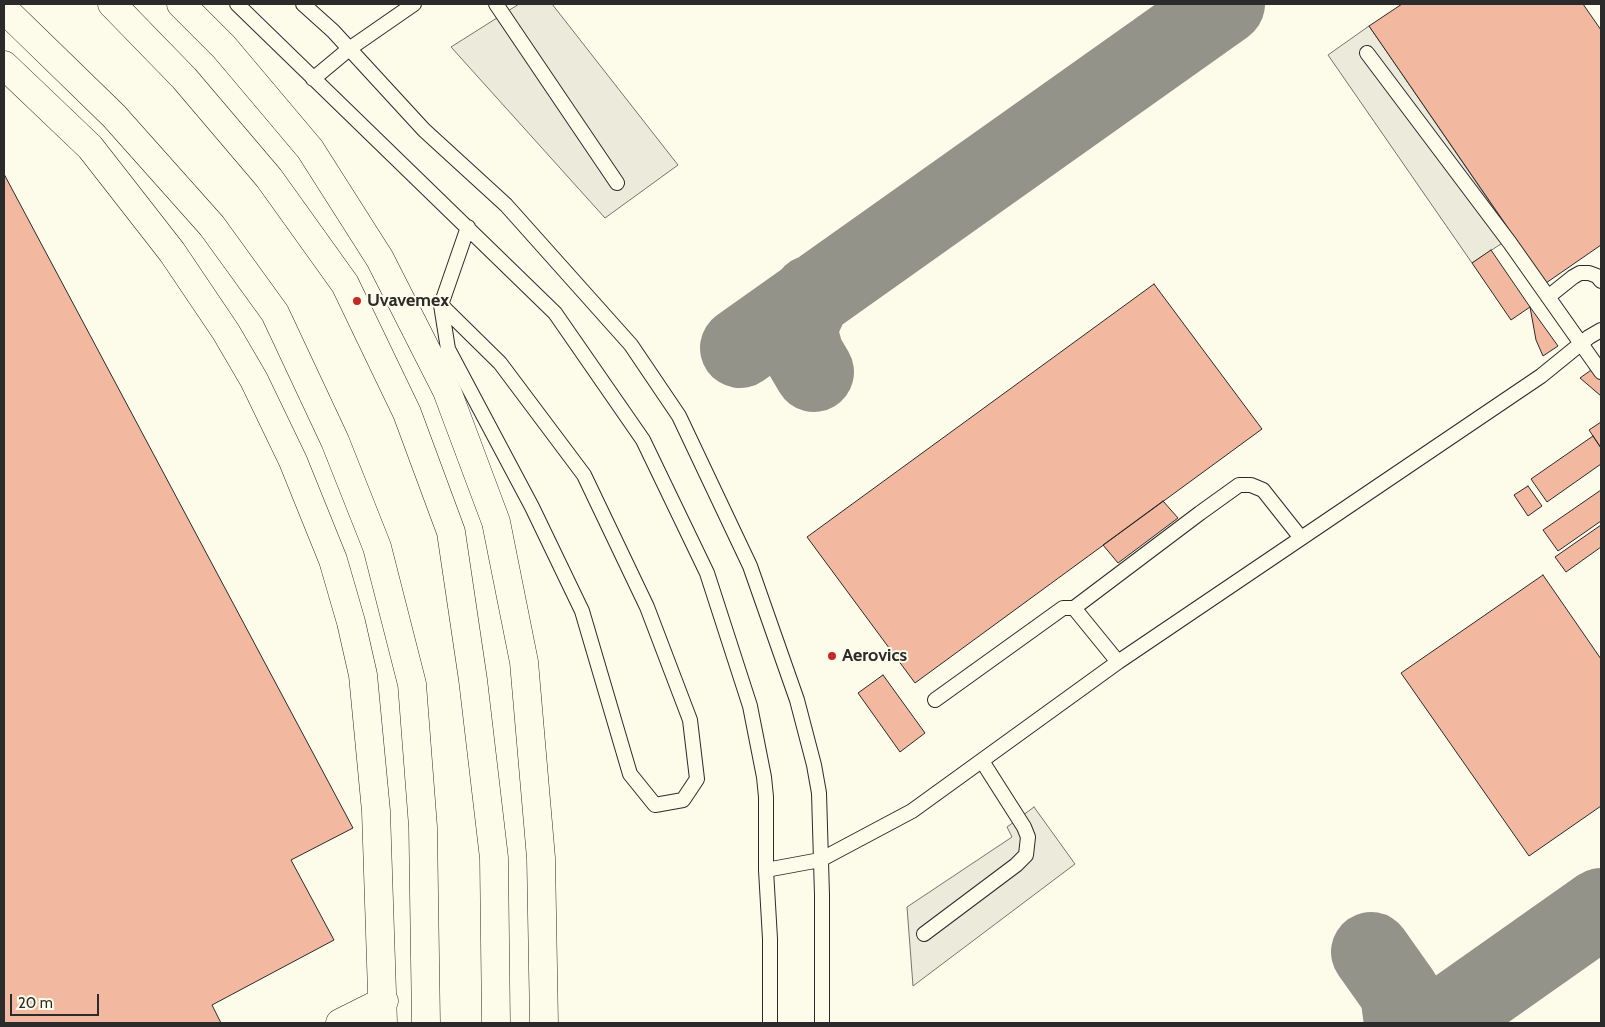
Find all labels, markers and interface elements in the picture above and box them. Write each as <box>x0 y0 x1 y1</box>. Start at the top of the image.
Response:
place label: Uvavemex <box>367 290 449 312</box>
marker: Uvavemex <box>351 295 363 307</box>
place label: Aerovics <box>842 645 907 667</box>
marker: Aerovics <box>826 650 838 662</box>
scale bar <box>12 984 101 1016</box>
text: 20 m <box>18 994 53 1012</box>

